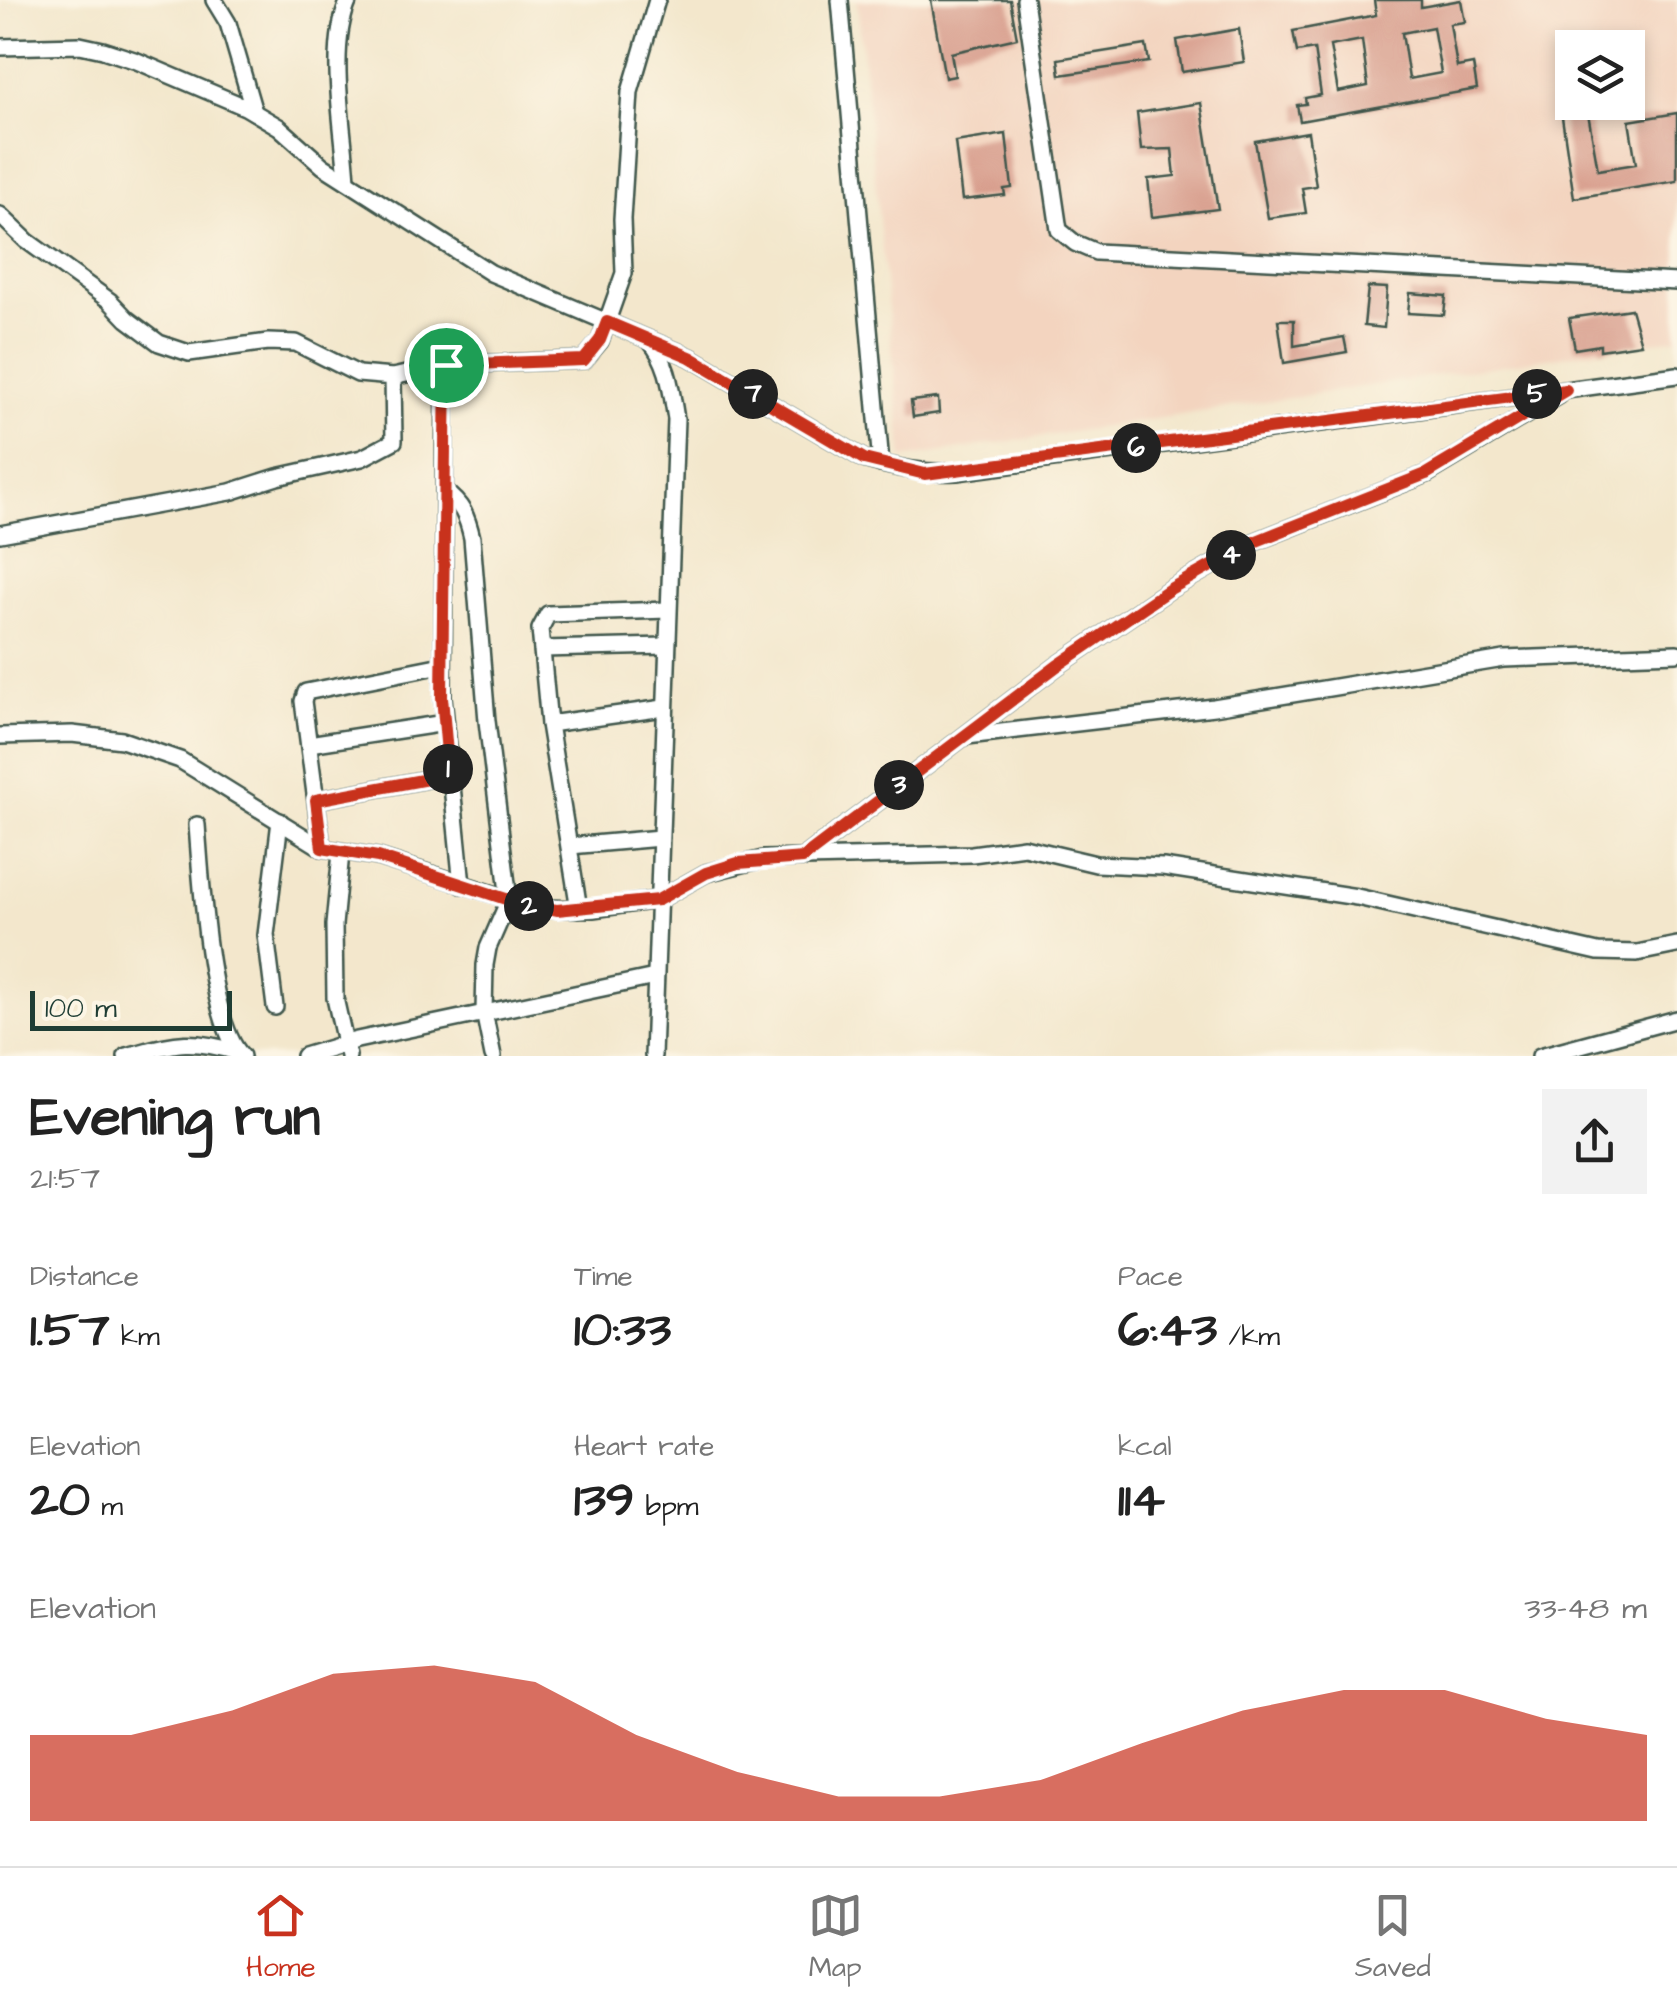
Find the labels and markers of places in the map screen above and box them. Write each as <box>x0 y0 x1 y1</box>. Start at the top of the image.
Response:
pin <box>404 323 489 408</box>
pin: 7 <box>728 369 778 419</box>
pin: 5 <box>1512 369 1562 419</box>
pin: 6 <box>1111 423 1161 473</box>
pin: 4 <box>1206 530 1256 580</box>
pin: 1 <box>423 744 473 794</box>
pin: 3 <box>874 760 924 810</box>
pin: 2 <box>504 881 554 931</box>

